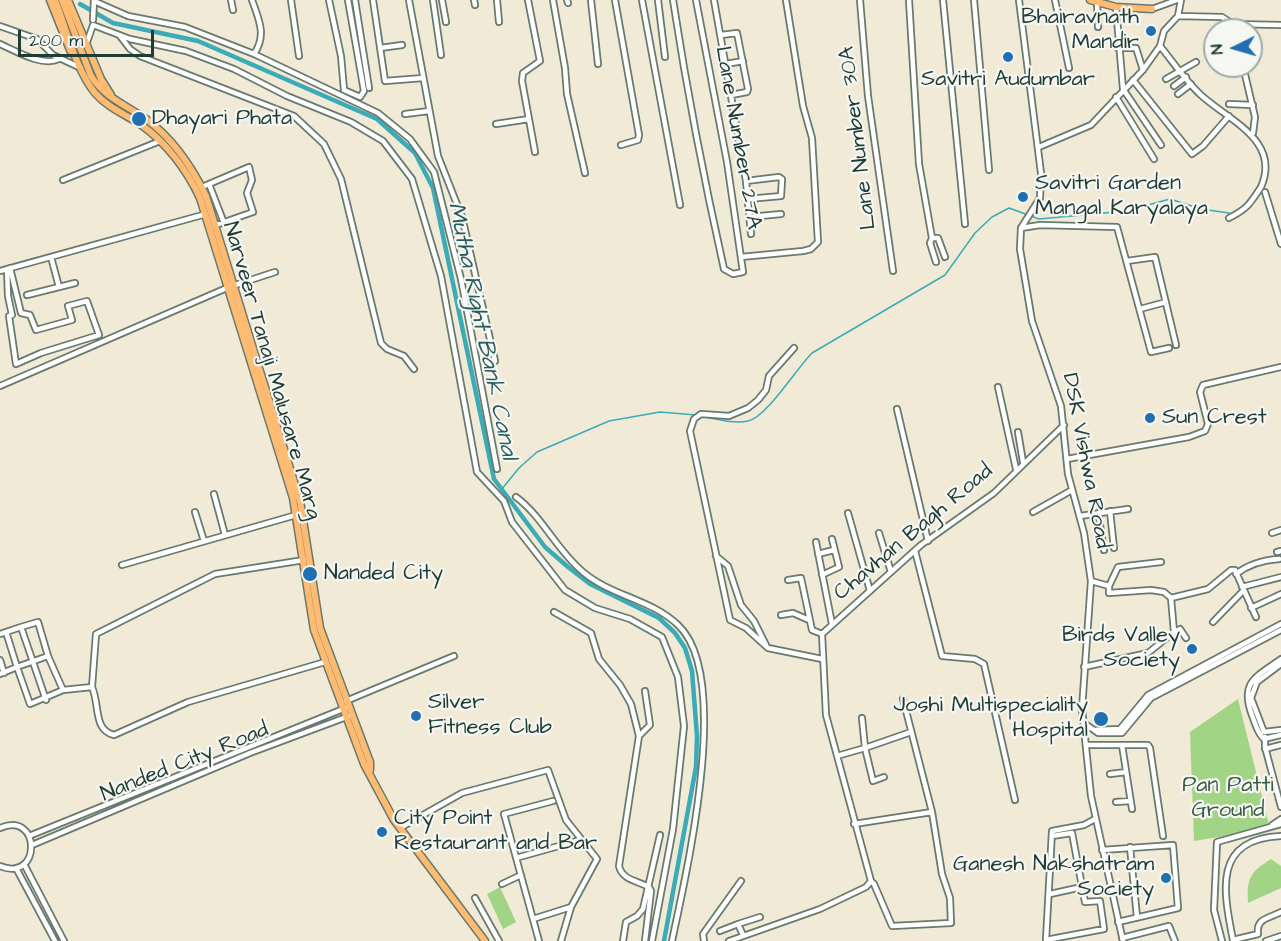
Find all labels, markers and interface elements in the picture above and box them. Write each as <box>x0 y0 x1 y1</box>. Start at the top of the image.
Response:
place label: Bhairavnath Mandir <box>1021 5 1139 56</box>
scale bar <box>21 18 158 56</box>
north arrow <box>1203 18 1263 78</box>
marker: Bhairavnath Mandir <box>1144 24 1158 38</box>
text: 200 m <box>29 28 83 53</box>
text: N <box>1206 43 1228 55</box>
street label: Lane Number 27A <box>708 44 766 232</box>
street label: Lane Number 30A <box>835 45 883 231</box>
marker: Savitri Audumbar <box>1001 50 1015 64</box>
place label: Savitri Audumbar <box>921 67 1095 93</box>
place label: Dhayari Phata <box>152 106 292 132</box>
marker: Dhayari Phata <box>130 110 148 128</box>
place label: Savitri Garden Mangal Karyalaya <box>1035 171 1208 222</box>
marker: Savitri Garden Mangal Karyalaya <box>1016 190 1030 204</box>
water label: Mutha Right Bank Canal <box>440 200 522 462</box>
street label: Narveer Tanaji Malusare Marg <box>216 219 326 523</box>
street label: DSK Vishwa Road <box>1055 371 1115 551</box>
place label: Sun Crest <box>1162 405 1267 431</box>
marker: Sun Crest <box>1143 411 1157 425</box>
street label: Chavhan Bagh Road <box>829 459 999 607</box>
place label: Nanded City <box>324 561 443 587</box>
marker: Nanded City <box>301 565 319 583</box>
place label: Birds Valley Society <box>1062 623 1180 674</box>
marker: Birds Valley Society <box>1185 642 1199 656</box>
place label: Silver Fitness Club <box>428 690 552 742</box>
place label: Joshi Multispeciality Hospital <box>893 693 1088 744</box>
marker: Silver Fitness Club <box>409 709 423 723</box>
marker: Joshi Multispeciality Hospital <box>1092 710 1110 728</box>
street label: Nanded City Road <box>97 717 273 809</box>
park label: Pan Patti Ground <box>1182 773 1274 824</box>
place label: City Point Restaurant and Bar <box>394 806 597 858</box>
marker: City Point Restaurant and Bar <box>375 825 389 839</box>
place label: Ganesh Nakshatram Society <box>953 852 1154 903</box>
marker: Ganesh Nakshatram Society <box>1159 871 1173 885</box>

